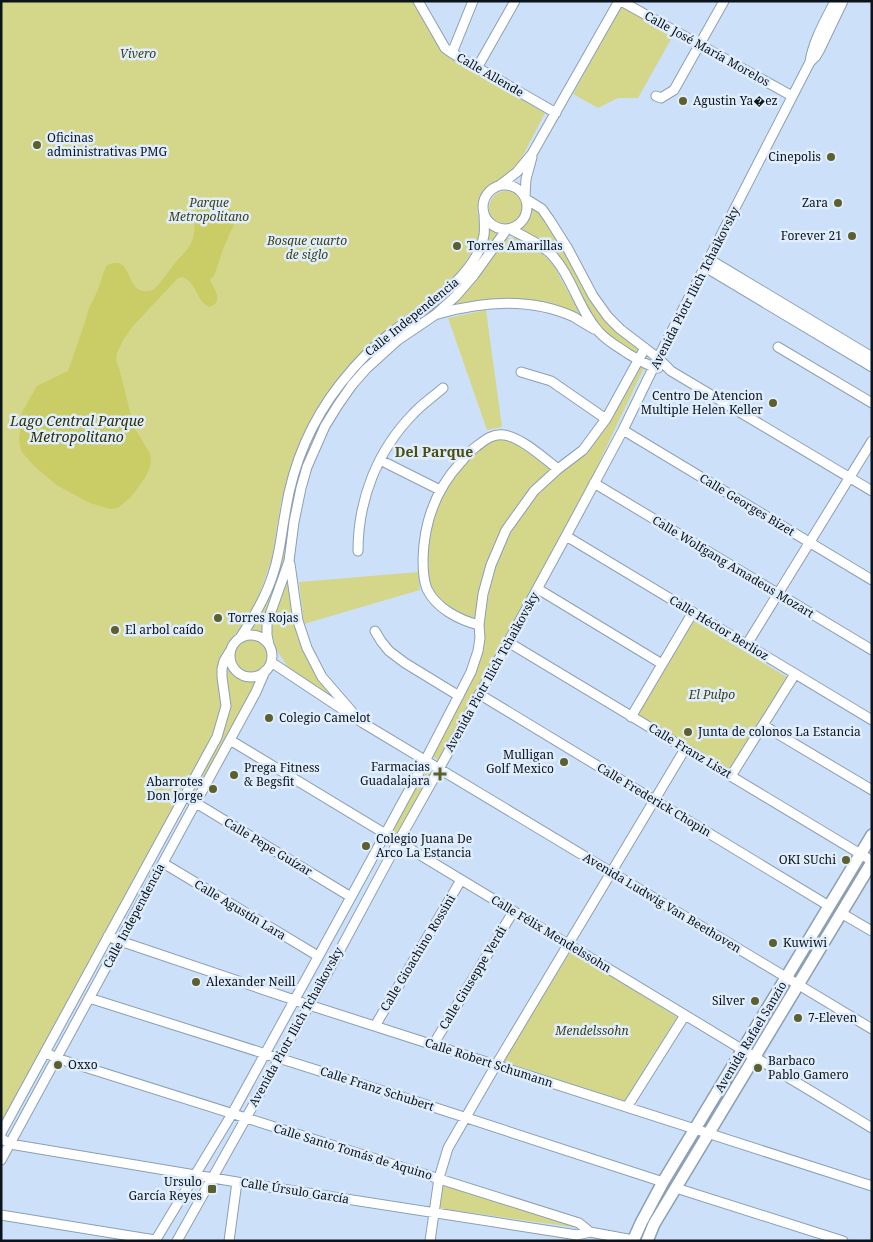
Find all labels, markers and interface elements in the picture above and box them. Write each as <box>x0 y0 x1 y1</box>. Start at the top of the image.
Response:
street label: Calle José María Morelos <box>641 7 773 90</box>
park label: Vivero <box>120 45 156 62</box>
street label: Calle Allende <box>454 48 527 101</box>
place label: Agustin Ya�ez <box>693 92 778 109</box>
marker: Agustin Ya�ez <box>677 95 689 107</box>
place label: Oficinas administrativas PMG <box>47 129 167 160</box>
marker: Oficinas administrativas PMG <box>31 139 43 151</box>
place label: Cinepolis <box>768 148 821 165</box>
marker: Cinepolis <box>825 151 837 163</box>
park label: Parque Metropolitano <box>168 194 249 225</box>
place label: Zara <box>802 194 828 211</box>
marker: Zara <box>832 197 844 209</box>
street label: Avenida Piotr Ilich Tchaikovsky <box>646 203 743 372</box>
place label: Forever 21 <box>781 227 842 244</box>
marker: Forever 21 <box>846 230 858 242</box>
park label: Bosque cuarto de siglo <box>266 232 347 263</box>
place label: Torres Amarillas <box>467 237 563 254</box>
marker: Torres Amarillas <box>451 240 463 252</box>
street label: Calle Independencia <box>361 273 463 360</box>
place label: Centro De Atencion Multiple Helen Keller <box>641 387 763 418</box>
marker: Centro De Atencion Multiple Helen Keller <box>767 397 779 409</box>
water label: Lago Central Parque Metropolitano <box>9 411 144 446</box>
district label: Del Parque <box>395 442 473 461</box>
street label: Calle Georges Bizet <box>696 469 798 540</box>
street label: Calle Wolfgang Amadeus Mozart <box>649 511 817 622</box>
street label: Avenida Piotr Ilich Tchaikovsky <box>440 589 543 755</box>
street label: Calle Héctor Berlioz <box>666 591 772 664</box>
place label: Torres Rojas <box>228 609 299 626</box>
marker: Torres Rojas <box>212 612 224 624</box>
place label: El arbol caído <box>125 621 204 638</box>
marker: El arbol caído <box>109 624 121 636</box>
park label: El Pulpo <box>688 686 735 703</box>
place label: Colegio Camelot <box>279 709 371 726</box>
marker: Colegio Camelot <box>263 712 275 724</box>
street label: Calle Franz Liszt <box>645 719 735 782</box>
place label: Junta de colonos La Estancia <box>697 723 861 740</box>
marker: Junta de colonos La Estancia <box>682 726 694 738</box>
place label: Mulligan Golf Mexico <box>486 746 554 777</box>
marker: Mulligan Golf Mexico <box>558 756 570 768</box>
place label: Farmacias Guadalajara <box>360 758 430 789</box>
place label: Prega Fitness & Begsfit <box>244 759 320 790</box>
street label: Calle Frederick Chopin <box>594 759 715 841</box>
marker: Farmacias Guadalajara <box>434 768 446 780</box>
marker: Prega Fitness & Begsfit <box>228 769 240 781</box>
place label: Abarrotes Don Jorge <box>146 773 203 804</box>
marker: Abarrotes Don Jorge <box>207 783 219 795</box>
street label: Calle Pepe Guízar <box>221 813 316 880</box>
place label: Colegio Juana De Arco La Estancia <box>376 830 472 861</box>
marker: Colegio Juana De Arco La Estancia <box>360 840 372 852</box>
street label: Avenida Ludwig Van Beethoven <box>580 848 745 957</box>
place label: OKI SUchi <box>779 851 836 868</box>
marker: OKI SUchi <box>840 854 852 866</box>
street label: Calle Independencia <box>99 860 169 971</box>
street label: Calle Agustín Lara <box>191 875 289 944</box>
street label: Calle Gioachino Rossini <box>376 891 459 1014</box>
street label: Calle Félix Mendelssohn <box>488 891 615 976</box>
street label: Calle Giuseppe Verdi <box>435 923 510 1033</box>
place label: Kuwiwi <box>783 934 827 951</box>
marker: Kuwiwi <box>767 937 779 949</box>
street label: Avenida Piotr Ilich Tchaikovsky <box>244 944 347 1110</box>
place label: Alexander Neill <box>206 973 296 990</box>
marker: Alexander Neill <box>190 976 202 988</box>
street label: Avenida Rafael Sanzio <box>711 978 791 1096</box>
place label: Silver <box>712 992 745 1009</box>
marker: Silver <box>749 995 761 1007</box>
place label: 7-Eleven <box>808 1009 857 1026</box>
marker: 7-Eleven <box>792 1012 804 1024</box>
park label: Mendelssohn <box>554 1022 629 1039</box>
street label: Calle Robert Schumann <box>423 1034 556 1091</box>
place label: Barbaco Pablo Gamero <box>768 1052 849 1083</box>
place label: Oxxo <box>68 1056 98 1073</box>
marker: Oxxo <box>52 1059 64 1071</box>
street label: Calle Franz Schubert <box>318 1062 436 1115</box>
marker: Barbaco Pablo Gamero <box>752 1062 764 1074</box>
street label: Calle Santo Tomás de Aquino <box>272 1119 435 1184</box>
place label: Ursulo García Reyes <box>128 1173 202 1204</box>
street label: Calle Úrsulo García <box>240 1174 351 1208</box>
marker: Ursulo García Reyes <box>206 1183 218 1195</box>

